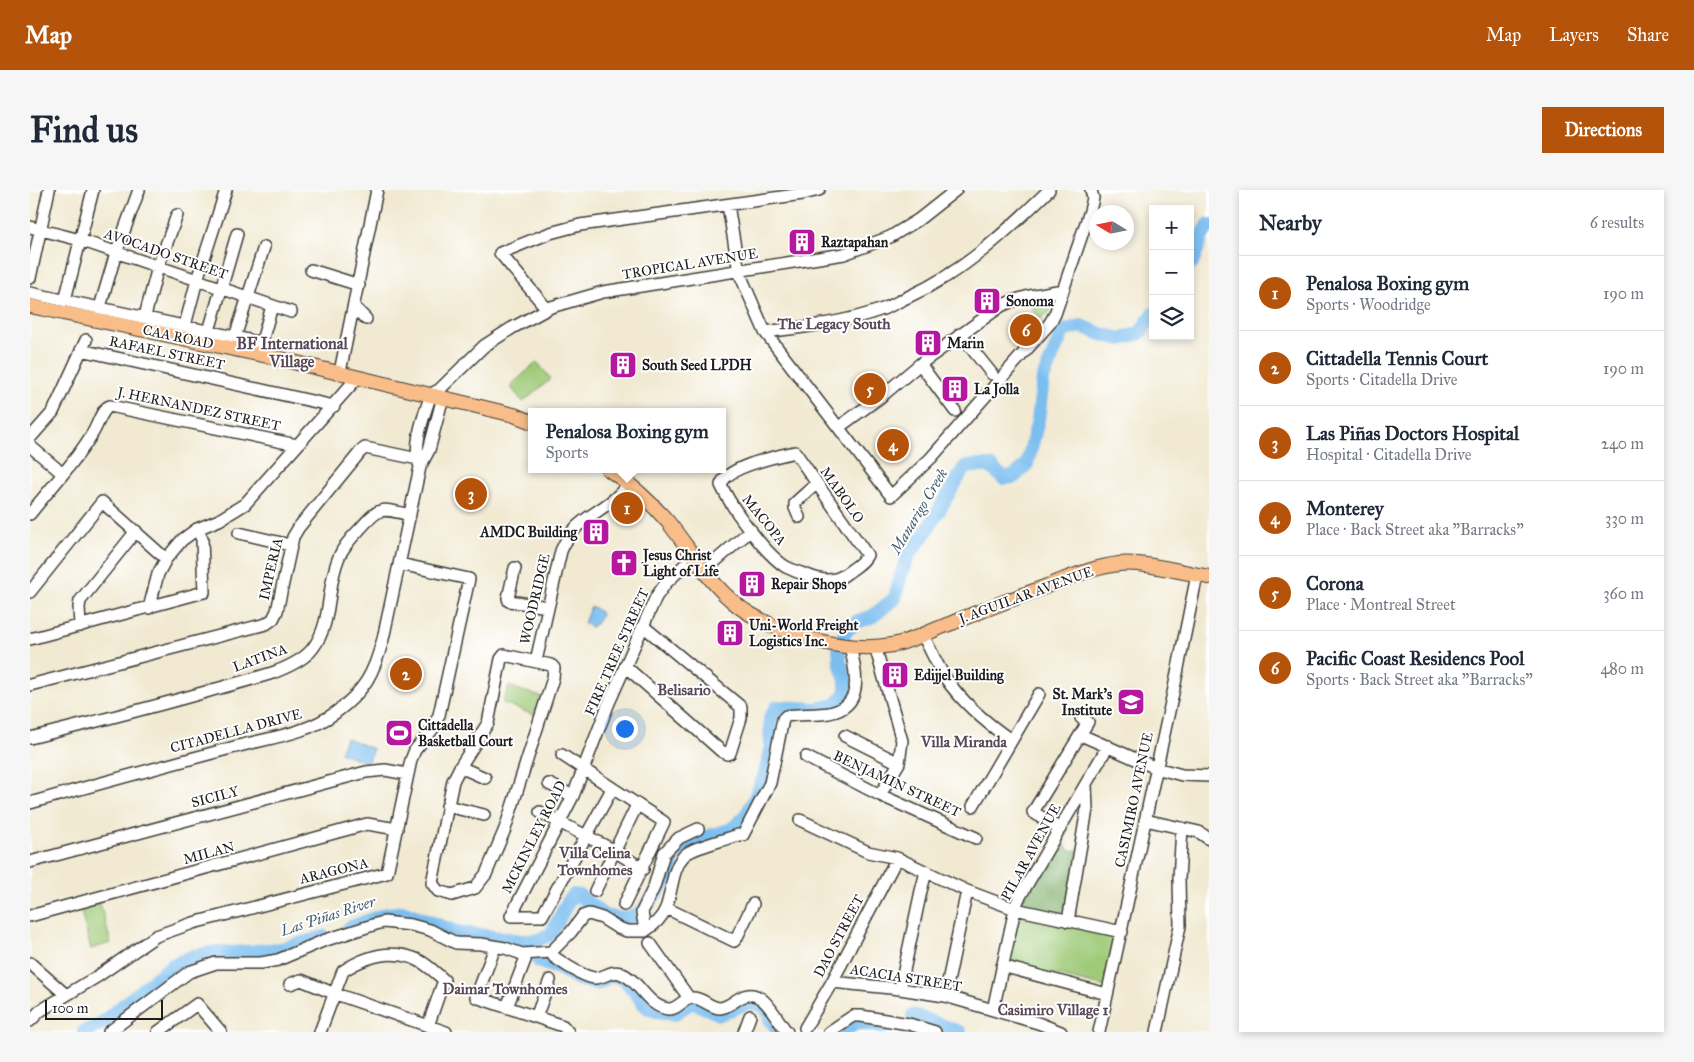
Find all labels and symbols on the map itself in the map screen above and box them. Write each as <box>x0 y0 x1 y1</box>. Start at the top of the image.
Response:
north arrow <box>1089 205 1134 250</box>
street label: AVOCADO STREET <box>101 225 230 283</box>
building icon: Raztapahan <box>787 227 817 257</box>
place label: Raztapahan <box>821 234 889 252</box>
street label: TROPICAL AVENUE <box>621 245 759 283</box>
building icon: Sonoma <box>972 286 1002 316</box>
place label: Sonoma <box>1006 293 1055 310</box>
pin: 6 <box>1010 311 1042 349</box>
district label: The Legacy South <box>776 315 891 334</box>
street label: CAA ROAD <box>141 321 215 353</box>
building icon: Marin <box>913 328 943 358</box>
street label: RAFAEL STREET <box>108 332 227 374</box>
district label: BF International Village <box>236 334 348 372</box>
place label: Marin <box>947 335 984 352</box>
building icon: South Seed LPDH <box>608 350 638 380</box>
place label: South Seed LPDH <box>642 357 752 374</box>
pin: 5 <box>854 370 886 408</box>
building icon: La Jolla <box>940 374 970 404</box>
place label: La Jolla <box>974 381 1020 399</box>
street label: J. HERNANDEZ STREET <box>114 383 282 436</box>
pin: 4 <box>877 426 909 464</box>
street label: MABOLO <box>816 464 868 526</box>
water label: Manarigo Creek <box>886 465 952 558</box>
pin: 3 <box>455 475 487 513</box>
pin: 1 <box>611 489 643 527</box>
street label: MACOPA <box>738 491 790 549</box>
building icon: AMDC Building <box>581 517 611 547</box>
place label: AMDC Building <box>479 524 577 542</box>
street label: IMPERIA <box>256 535 287 602</box>
place label: Jesus Christ Light of Life <box>641 547 719 581</box>
church icon: Jesus Christ Light of Life <box>609 548 639 578</box>
street label: WOODRIDGE <box>516 552 554 646</box>
street label: J. AGUILAR AVENUE <box>955 563 1096 629</box>
building icon: Repair Shops <box>737 569 767 599</box>
place label: Repair Shops <box>771 576 847 594</box>
street label: FIRE TREE STREET <box>581 585 653 718</box>
place label: Uni-World Freight Logistics Inc. <box>749 617 859 651</box>
building icon: Uni-World Freight Logistics Inc. <box>715 618 745 648</box>
street label: LATINA <box>230 640 290 676</box>
pin: 2 <box>390 655 422 693</box>
building icon: Edijjel Building <box>880 660 910 690</box>
place label: Edijjel Building <box>914 667 1004 685</box>
district label: Belisario <box>657 681 711 699</box>
place label: St. Mark's Institute <box>1053 686 1112 719</box>
school or university icon: St. Mark's Institute <box>1116 687 1146 717</box>
street label: CITADELLA DRIVE <box>168 705 304 757</box>
your location <box>612 716 638 742</box>
place label: Cittadella Basketball Court <box>418 717 513 750</box>
sports icon: Cittadella Basketball Court <box>384 718 414 748</box>
street label: CASIMIRO AVENUE <box>1111 731 1157 869</box>
district label: Villa Miranda <box>920 733 1008 751</box>
street label: BENJAMIN STREET <box>830 747 964 822</box>
street label: MCKINLEY ROAD <box>498 778 570 896</box>
street label: SICILY <box>189 782 242 811</box>
street label: PILAR AVENUE <box>997 801 1065 903</box>
street label: MILAN <box>181 838 237 868</box>
district label: Villa Celina Townhomes <box>557 844 633 879</box>
street label: ARAGONA <box>297 854 371 888</box>
water label: Las Piñas River <box>277 892 378 940</box>
street label: DAO STREET <box>810 892 868 980</box>
street label: ACACIA STREET <box>848 961 963 995</box>
district label: Daimar Townhomes <box>443 980 568 998</box>
scale bar <box>45 997 162 1020</box>
district label: Casimiro Village 1 <box>998 1001 1108 1020</box>

